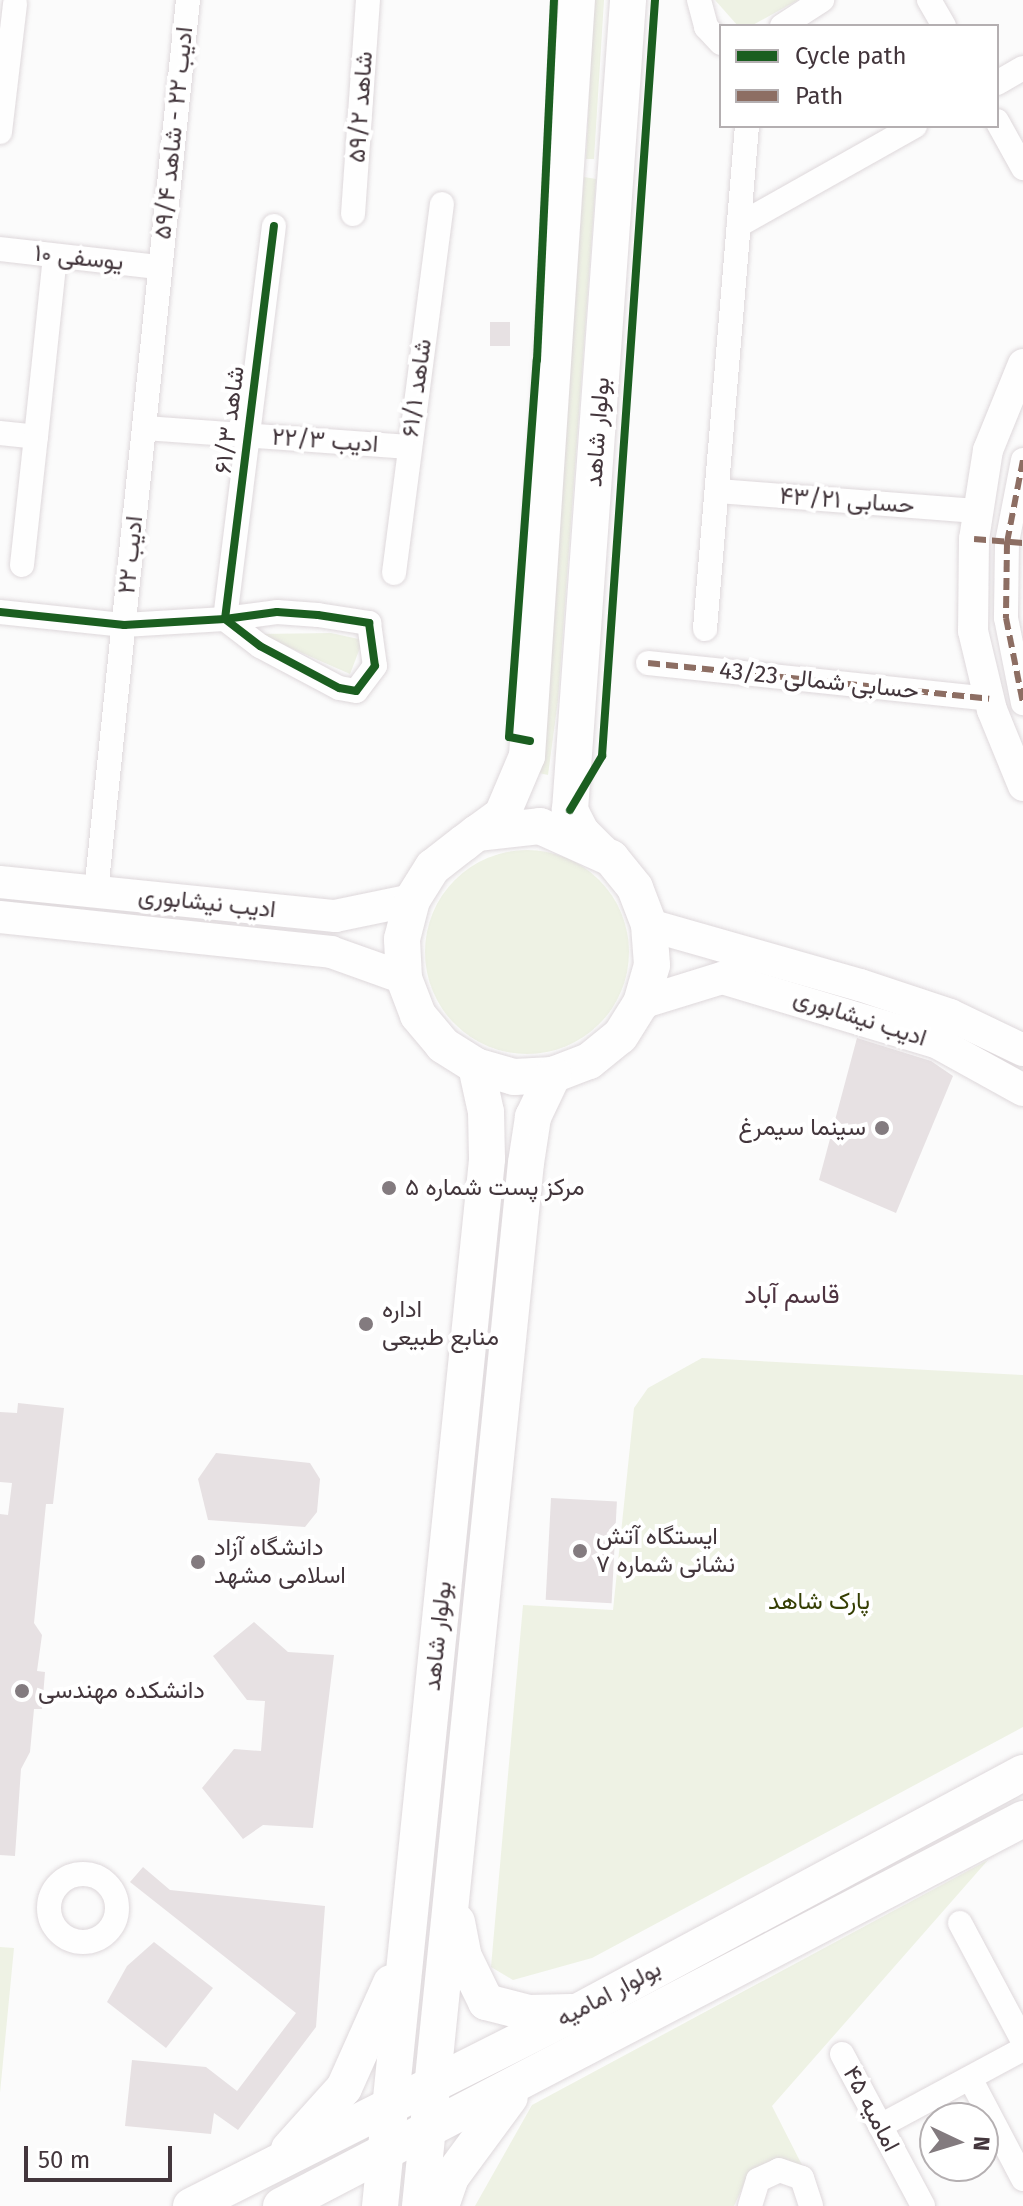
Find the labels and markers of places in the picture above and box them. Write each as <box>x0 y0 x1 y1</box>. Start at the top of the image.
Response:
place label: سینما سیمرغ <box>738 1114 866 1142</box>
marker: سینما سیمرغ <box>873 1119 891 1137</box>
place label: مرکز پست شماره ۵ <box>405 1174 585 1202</box>
marker: مرکز پست شماره ۵ <box>380 1179 398 1197</box>
place label: اداره منابع طبیعی <box>382 1296 499 1352</box>
marker: اداره منابع طبیعی <box>357 1315 375 1333</box>
place label: ایستگاه آتش نشانی شماره ۷ <box>596 1523 735 1579</box>
place label: دانشگاه آزاد اسلامی مشهد <box>214 1534 346 1590</box>
marker: ایستگاه آتش نشانی شماره ۷ <box>571 1542 589 1560</box>
marker: دانشگاه آزاد اسلامی مشهد <box>189 1553 207 1571</box>
place label: دانشکده مهندسی <box>38 1677 205 1705</box>
marker: دانشکده مهندسی <box>13 1682 31 1700</box>

